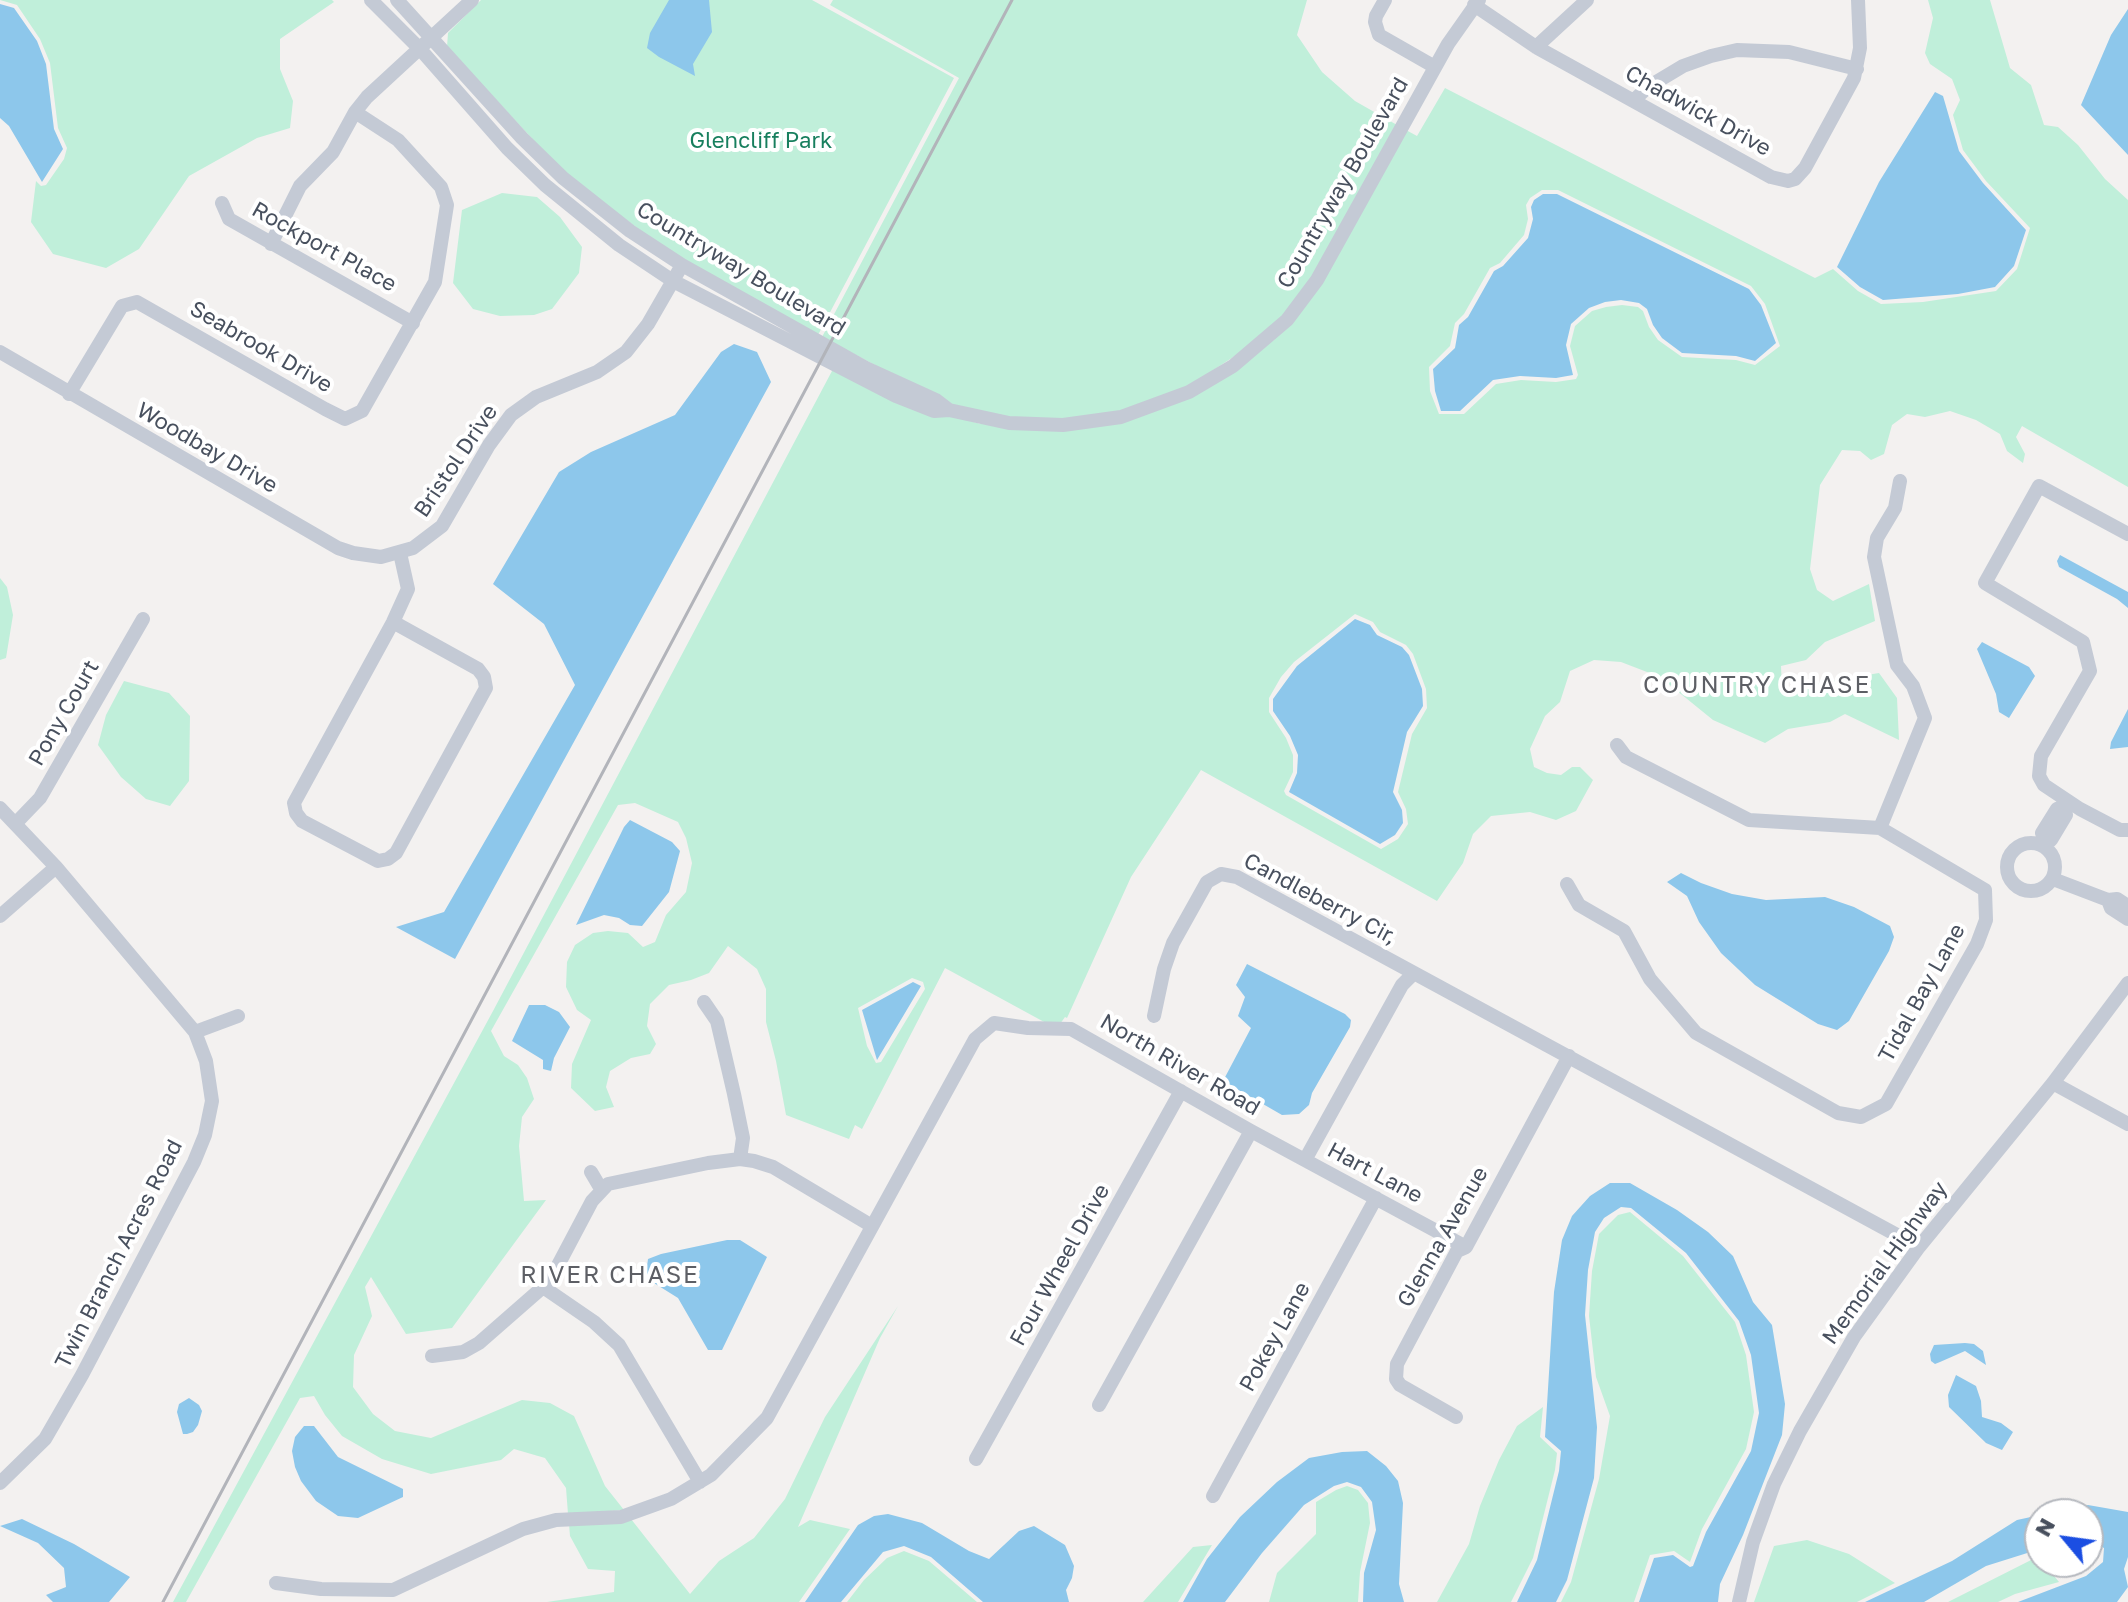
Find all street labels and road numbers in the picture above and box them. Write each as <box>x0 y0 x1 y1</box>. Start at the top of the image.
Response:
street label: Chadwick Drive <box>1620 60 1776 162</box>
street label: Countryway Boulevard <box>1272 73 1414 293</box>
street label: Rockport Place <box>247 196 401 298</box>
street label: Countryway Boulevard <box>632 196 850 342</box>
street label: Seabrook Drive <box>185 296 337 398</box>
street label: Woodbay Drive <box>132 397 282 499</box>
street label: Bristol Drive <box>409 400 503 522</box>
street label: Pony Court <box>23 655 105 771</box>
street label: Candleberry Cir, <box>1239 848 1401 950</box>
street label: Tidal Bay Lane <box>1873 919 1971 1067</box>
street label: North River Road <box>1095 1009 1265 1121</box>
street label: Twin Branch Acres Road <box>50 1135 188 1373</box>
street label: Hart Lane <box>1323 1137 1427 1209</box>
street label: Glenna Avenue <box>1392 1162 1494 1312</box>
street label: Memorial Highway <box>1817 1176 1953 1350</box>
street label: Four Wheel Drive <box>1005 1180 1115 1350</box>
street label: Pokey Lane <box>1234 1278 1316 1396</box>

